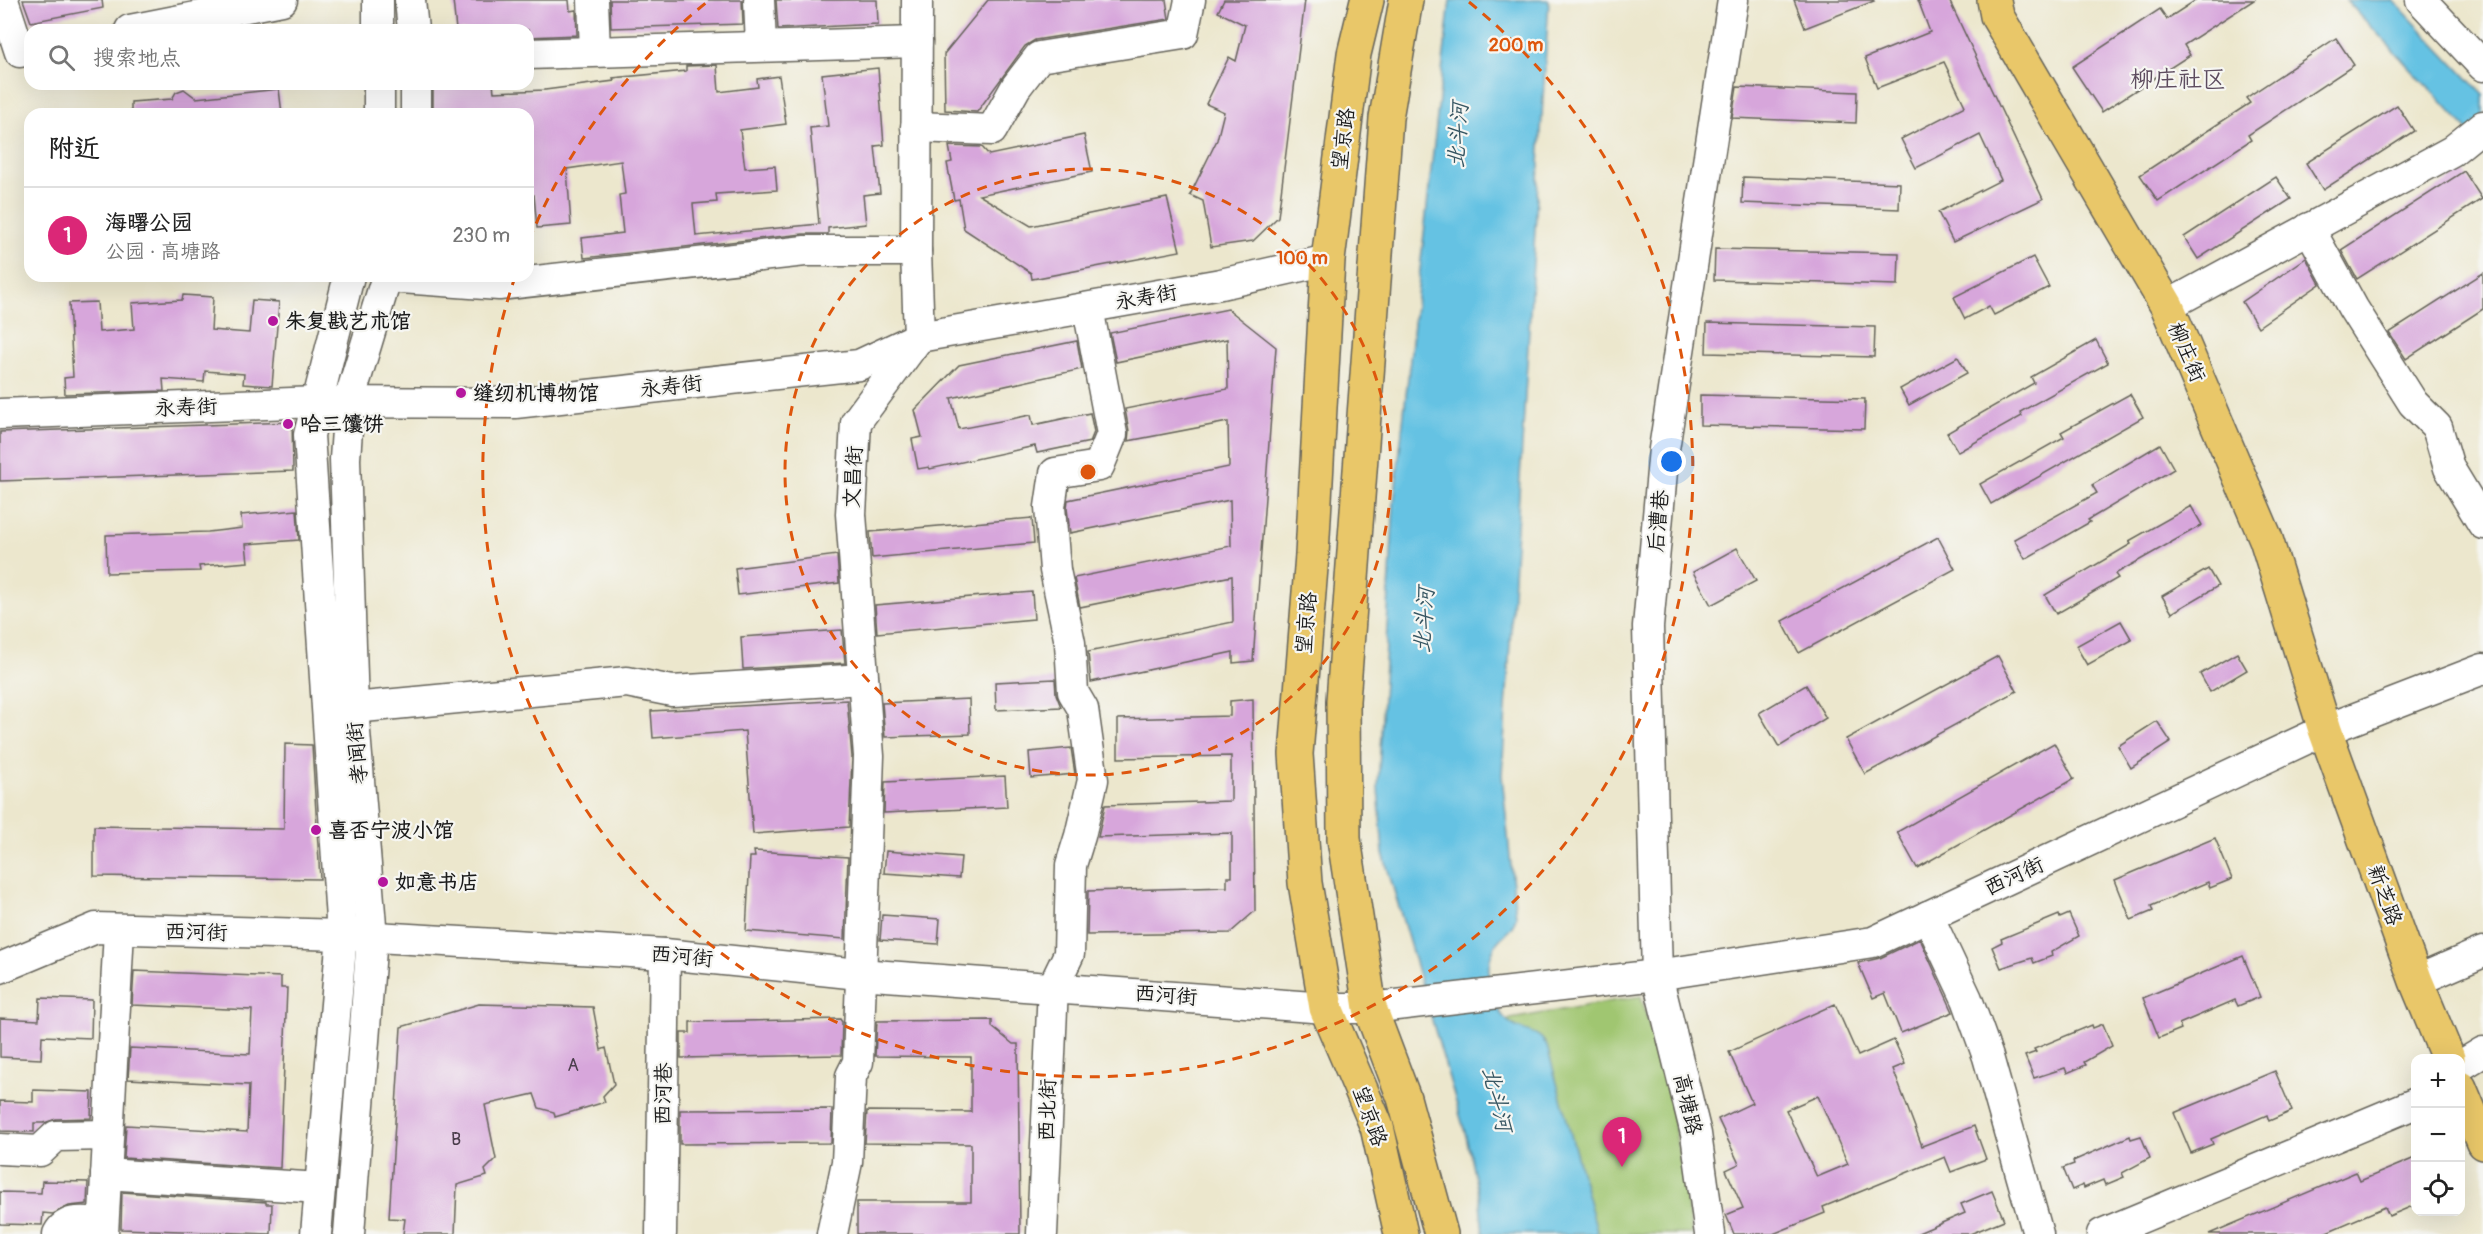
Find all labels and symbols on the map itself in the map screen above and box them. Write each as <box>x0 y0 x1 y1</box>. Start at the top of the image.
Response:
text: 200 m <box>1489 34 1543 57</box>
district label: 柳庄社区 <box>2130 65 2226 94</box>
water label: 北斗河 <box>1442 98 1474 169</box>
street label: 望京路 <box>1326 106 1361 172</box>
text: 100 m <box>1276 247 1328 270</box>
street label: 永寿街 <box>1113 279 1179 316</box>
place label: 朱复戡艺术馆 <box>285 308 411 335</box>
marker: 朱复戡艺术馆 <box>266 314 280 328</box>
street label: 柳庄街 <box>2162 318 2211 386</box>
street label: 永寿街 <box>638 370 704 403</box>
place label: 缝纫机博物馆 <box>473 380 599 407</box>
marker: 缝纫机博物馆 <box>454 386 468 400</box>
street label: 永寿街 <box>154 393 218 422</box>
place label: 哈三馕饼 <box>300 411 384 438</box>
marker: 哈三馕饼 <box>281 417 295 431</box>
street label: 文昌街 <box>838 445 869 509</box>
your location <box>1657 447 1686 476</box>
centre of rings <box>1078 462 1098 482</box>
street label: 后漕巷 <box>1642 488 1675 554</box>
water label: 北斗河 <box>1408 583 1440 654</box>
street label: 望京路 <box>1290 590 1323 656</box>
street label: 孝闻街 <box>341 720 374 786</box>
place label: 喜否宁波小馆 <box>328 817 454 844</box>
marker: 喜否宁波小馆 <box>309 823 323 837</box>
street label: 西河街 <box>1980 851 2048 902</box>
street label: 新芝路 <box>2361 861 2408 929</box>
place label: 如意书店 <box>395 869 479 896</box>
marker: 如意书店 <box>376 875 390 889</box>
street label: 西河街 <box>164 918 228 947</box>
street label: 西河街 <box>649 940 715 973</box>
street label: 西河街 <box>1134 980 1198 1011</box>
house number: A <box>567 1054 579 1077</box>
street label: 西河巷 <box>649 1062 678 1126</box>
water label: 北斗河 <box>1476 1064 1519 1137</box>
street label: 高塘路 <box>1667 1070 1708 1138</box>
street label: 西北街 <box>1033 1078 1062 1142</box>
street label: 望京路 <box>1346 1082 1393 1150</box>
pin: 1 <box>1602 1118 1642 1167</box>
house number: B <box>451 1128 461 1151</box>

